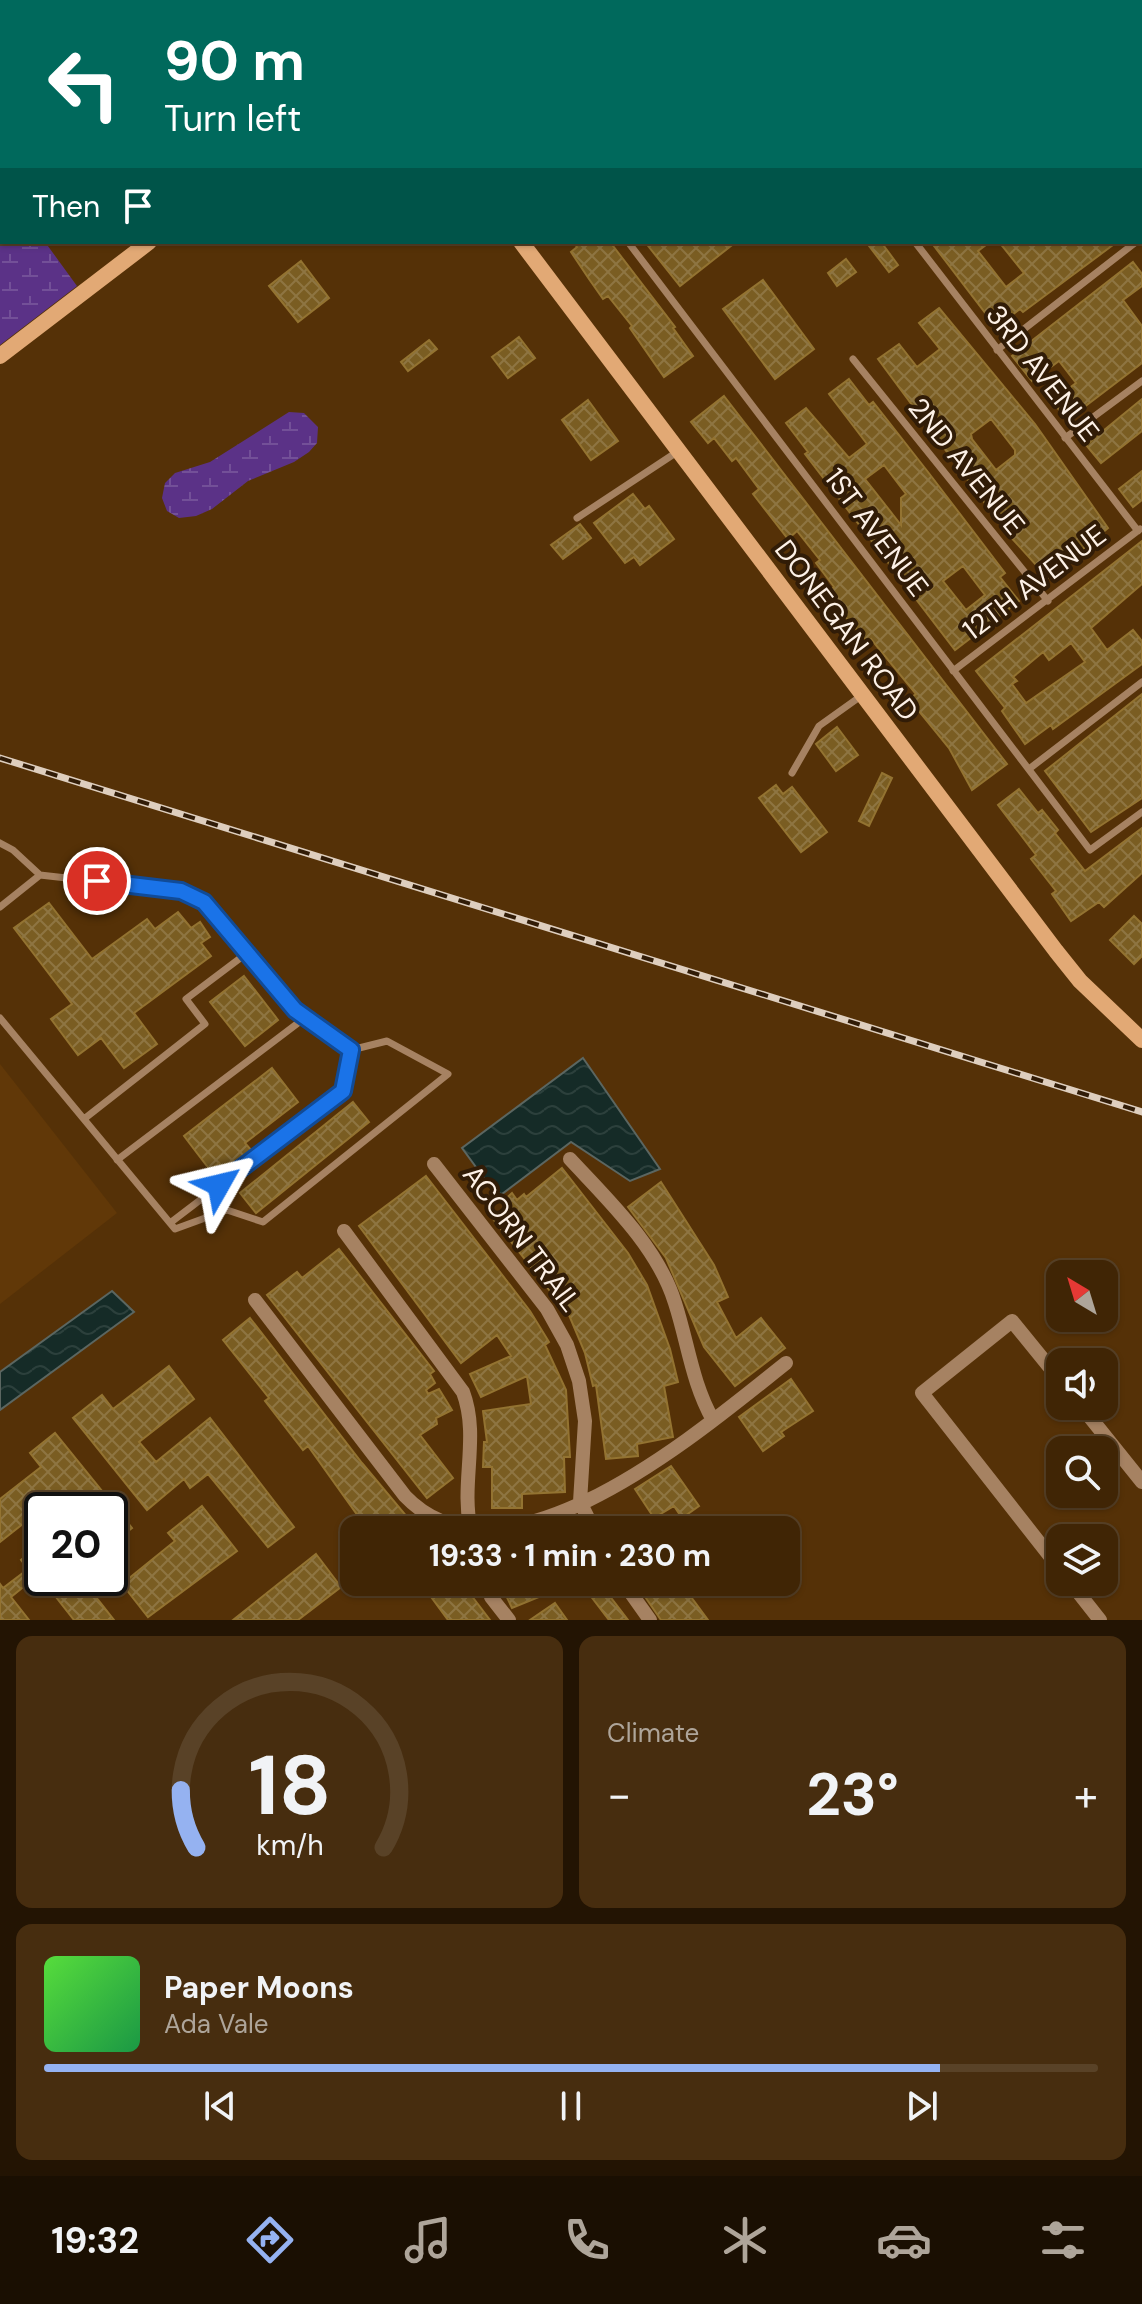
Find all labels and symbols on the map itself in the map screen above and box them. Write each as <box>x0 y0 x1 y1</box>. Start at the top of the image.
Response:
street label: 3RD AVENUE <box>978 297 1108 449</box>
street label: 2ND AVENUE <box>900 390 1033 543</box>
street label: 1ST AVENUE <box>816 461 937 604</box>
street label: 12TH AVENUE <box>955 516 1113 648</box>
street label: DONEGAN ROAD <box>766 532 927 728</box>
pin <box>63 847 131 915</box>
position arrow <box>177 1143 261 1227</box>
street label: ACORN TRAIL <box>454 1157 589 1319</box>
north arrow <box>1046 1260 1118 1332</box>
speed limit sign: 20 <box>24 1492 128 1596</box>

